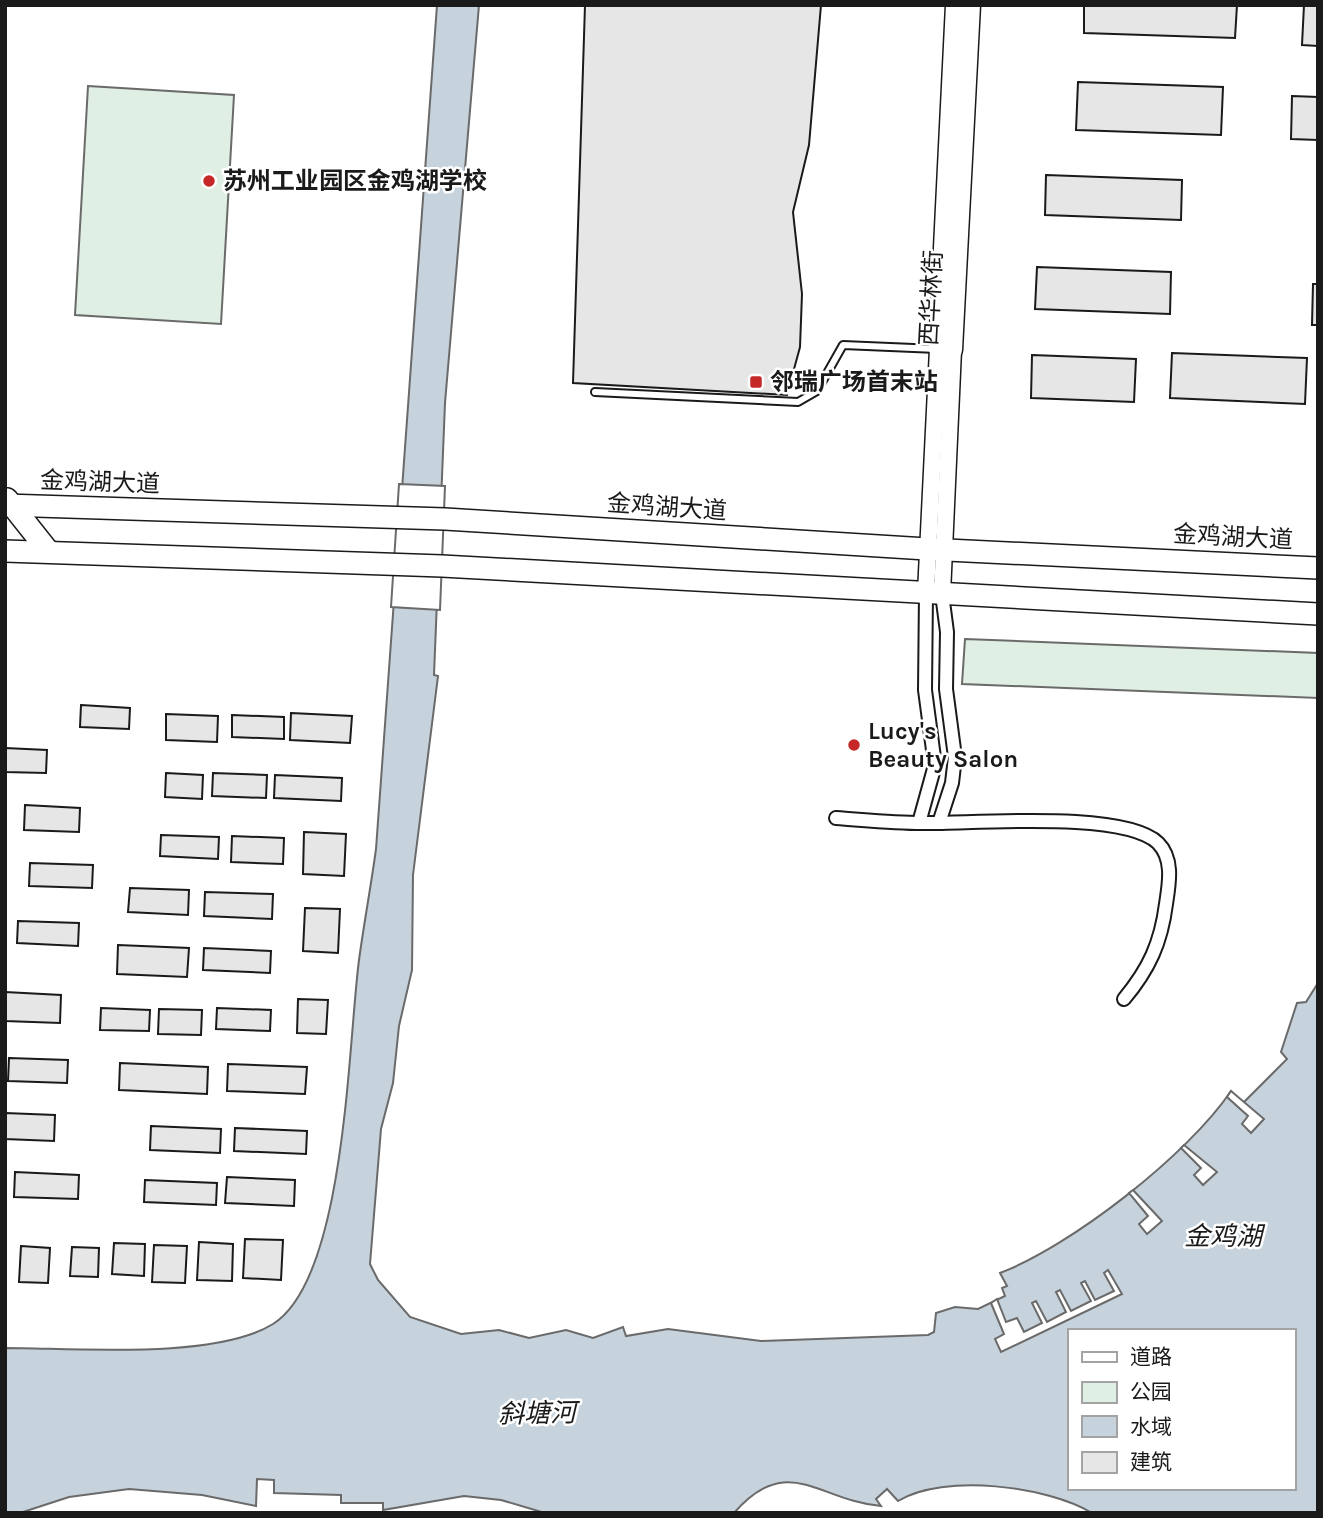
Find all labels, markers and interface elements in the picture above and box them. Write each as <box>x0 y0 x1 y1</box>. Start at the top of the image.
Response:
place label: 苏州工业园区金鸡湖学校 <box>223 167 487 195</box>
marker: 苏州工业园区金鸡湖学校 <box>201 173 217 189</box>
street label: 西华林街 <box>915 249 947 347</box>
place label: 邻瑞广场首末站 <box>770 368 938 396</box>
marker: 邻瑞广场首末站 <box>748 374 764 390</box>
street label: 金鸡湖大道 <box>40 466 160 498</box>
street label: 金鸡湖大道 <box>606 489 728 525</box>
street label: 金鸡湖大道 <box>1172 520 1294 554</box>
place label: Lucy's Beauty Salon <box>868 717 1018 773</box>
marker: Lucy's Beauty Salon <box>846 737 862 753</box>
water label: 金鸡湖 <box>1184 1221 1266 1252</box>
legend <box>1068 1329 1295 1490</box>
text: 道路 <box>1130 1345 1172 1369</box>
text: 公园 <box>1130 1380 1172 1404</box>
water label: 斜塘河 <box>498 1397 581 1430</box>
text: 水域 <box>1130 1415 1172 1439</box>
text: 建筑 <box>1130 1450 1172 1474</box>

